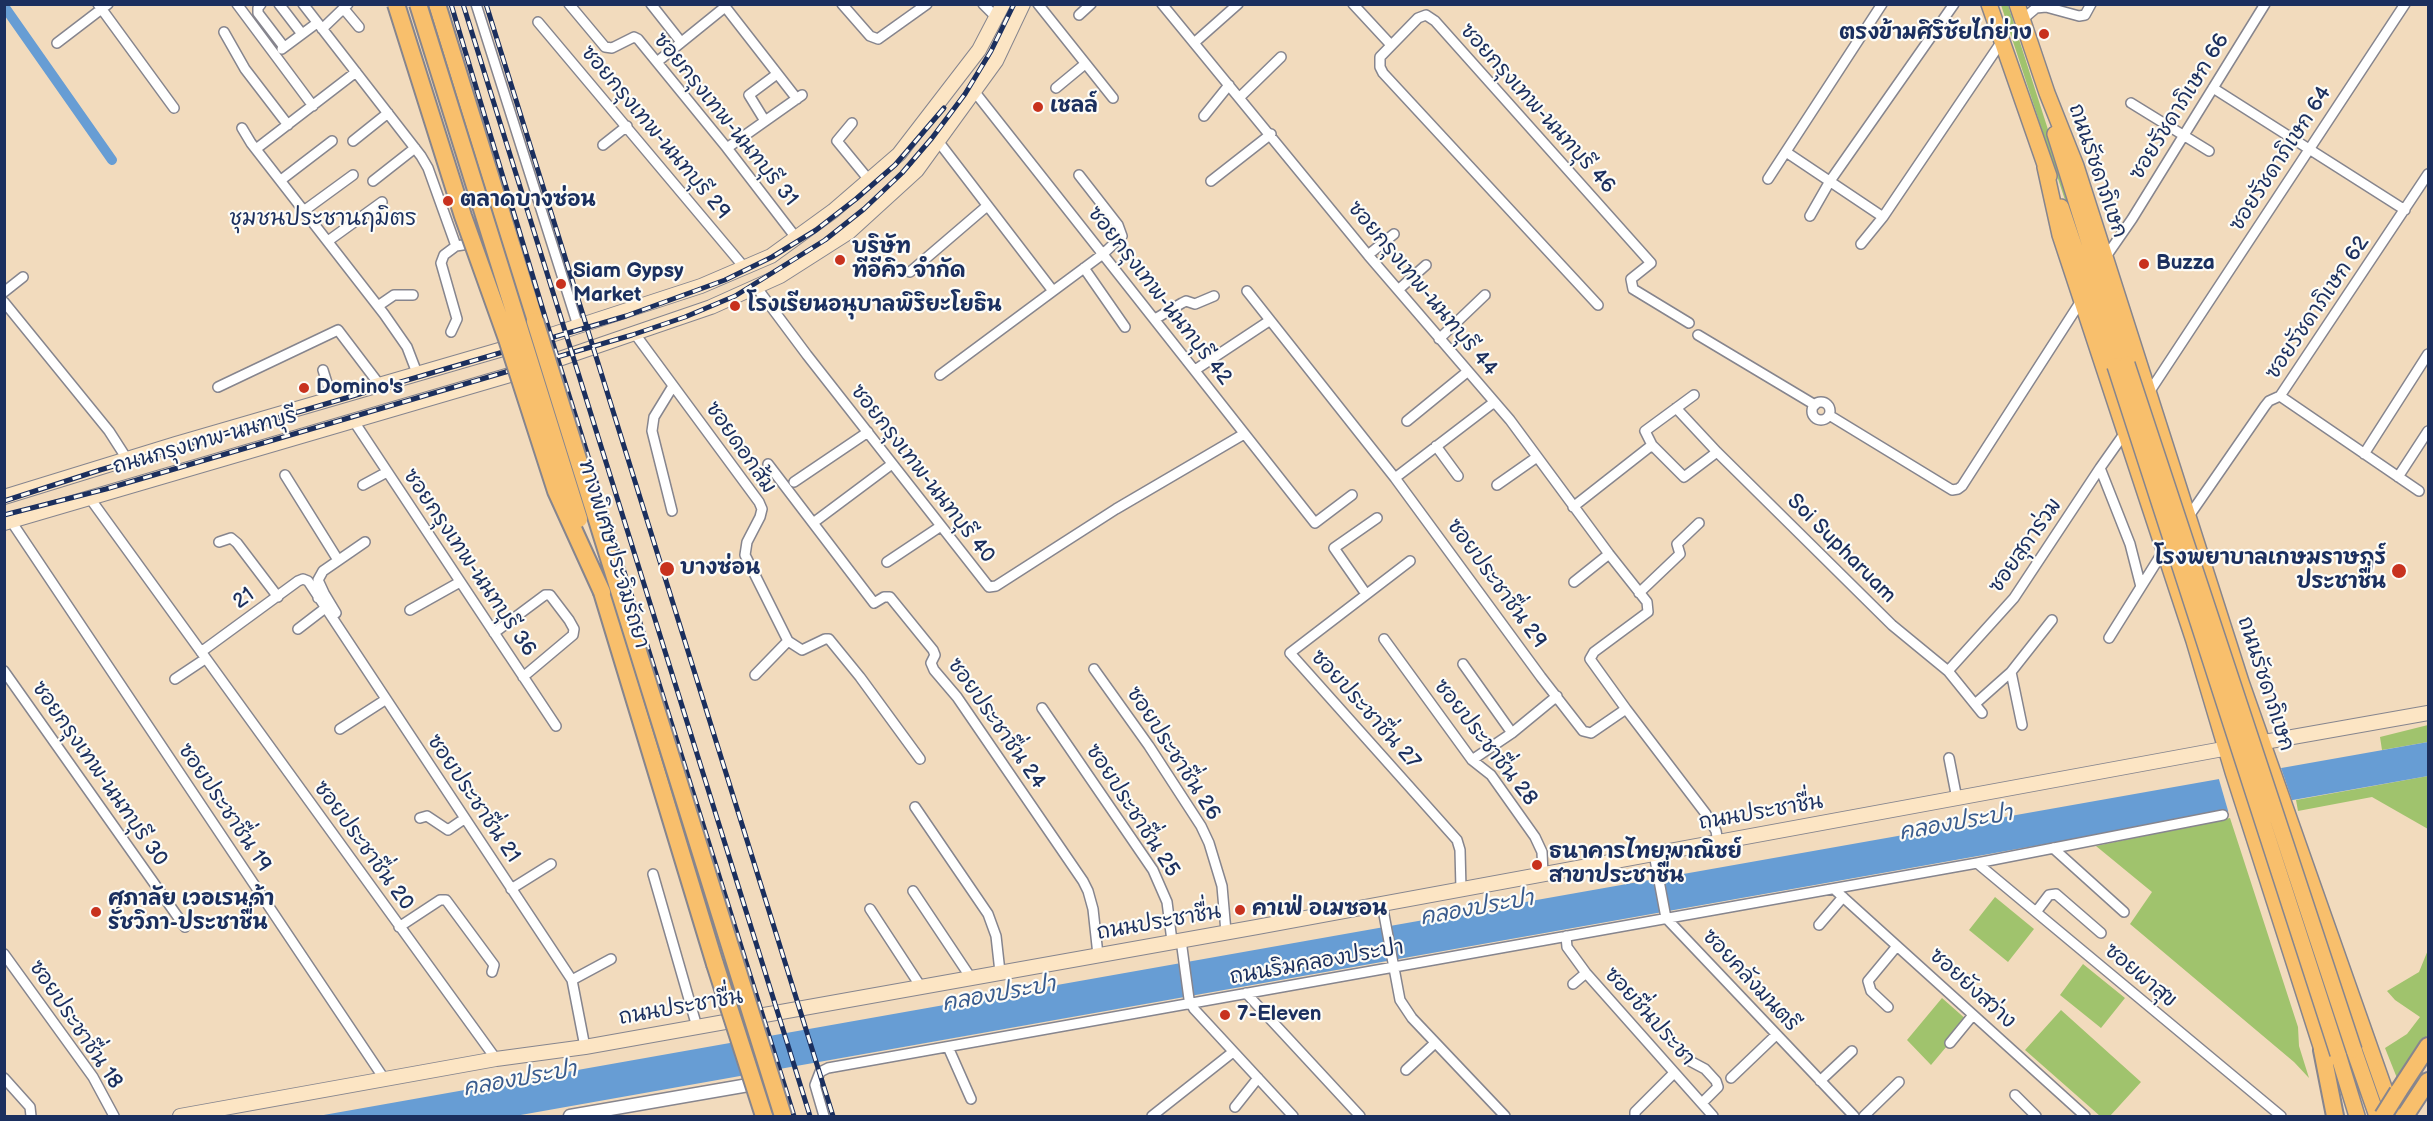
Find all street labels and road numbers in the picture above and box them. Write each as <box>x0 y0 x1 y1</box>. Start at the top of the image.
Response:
street label: ซอยกรุงเทพ-นนทบุรี 46 <box>1454 19 1620 199</box>
street label: ซอยกรุงเทพ-นนทบุรี 31 <box>647 28 803 212</box>
street label: ซอยรัชดาภิเษก 66 <box>2125 29 2235 185</box>
street label: ซอยกรุงเทพ-นนทบุรี 29 <box>575 41 735 225</box>
street label: ซอยรัชดาภิเษก 64 <box>2225 82 2337 236</box>
street label: ถนนรัชดาภิเษก <box>2062 101 2132 241</box>
street label: ซอยกรุงเทพ-นนทบุรี 44 <box>1342 197 1502 381</box>
street label: ซอยกรุงเทพ-นนทบุรี 42 <box>1081 202 1237 390</box>
street label: ซอยรัชดาภิเษก 62 <box>2261 231 2375 385</box>
street label: ซอยกรุงเทพ-นนทบุรี 40 <box>844 380 1000 568</box>
street label: ซอยดอกส้ม <box>699 397 781 499</box>
street label: ถนนกรุงเทพ-นนทบุรี <box>110 404 300 480</box>
street label: ทางพิเศษประจิมรัถยา <box>572 456 654 652</box>
street label: ซอยกรุงเทพ-นนทบุรี 36 <box>397 465 541 661</box>
street label: Soi Supharuam <box>1781 489 1901 609</box>
street label: ซอยสุภาร่วม <box>1984 494 2068 598</box>
street label: ซอยประชาชื่น 29 <box>1441 515 1551 653</box>
street label: 21 <box>228 583 260 615</box>
street label: ถนนรัชดาภิเษก <box>2231 613 2299 755</box>
street label: ซอยประชาชื่น 27 <box>1305 645 1425 775</box>
street label: ซอยประชาชื่น 24 <box>942 654 1050 794</box>
street label: ซอยประชาชื่น 28 <box>1428 675 1542 811</box>
street label: ซอยกรุงเทพ-นนทบุรี 30 <box>26 677 172 871</box>
street label: ซอยประชาชื่น 26 <box>1120 683 1226 825</box>
street label: ซอยประชาชื่น 21 <box>421 730 525 868</box>
street label: ซอยประชาชื่น 19 <box>172 739 276 877</box>
street label: ซอยประชาชื่น 25 <box>1080 740 1184 882</box>
street label: ซอยประชาชื่น 20 <box>308 776 418 916</box>
street label: ถนนประชาชื่น <box>1697 790 1825 836</box>
street label: ถนนประชาชื่น <box>1095 900 1223 946</box>
street label: ซอยคลังมนตรี <box>1696 925 1804 1037</box>
street label: ถนนริมคลองประปา <box>1228 935 1406 991</box>
street label: ซอยผาสุข <box>2099 938 2181 1014</box>
street label: ซอยยังสว่าง <box>1924 944 2020 1034</box>
street label: ซอยประชาชื่น 18 <box>23 956 127 1094</box>
street label: ซอยชื่นประชา <box>1598 963 1700 1071</box>
street label: ถนนประชาชื่น <box>617 985 745 1031</box>

